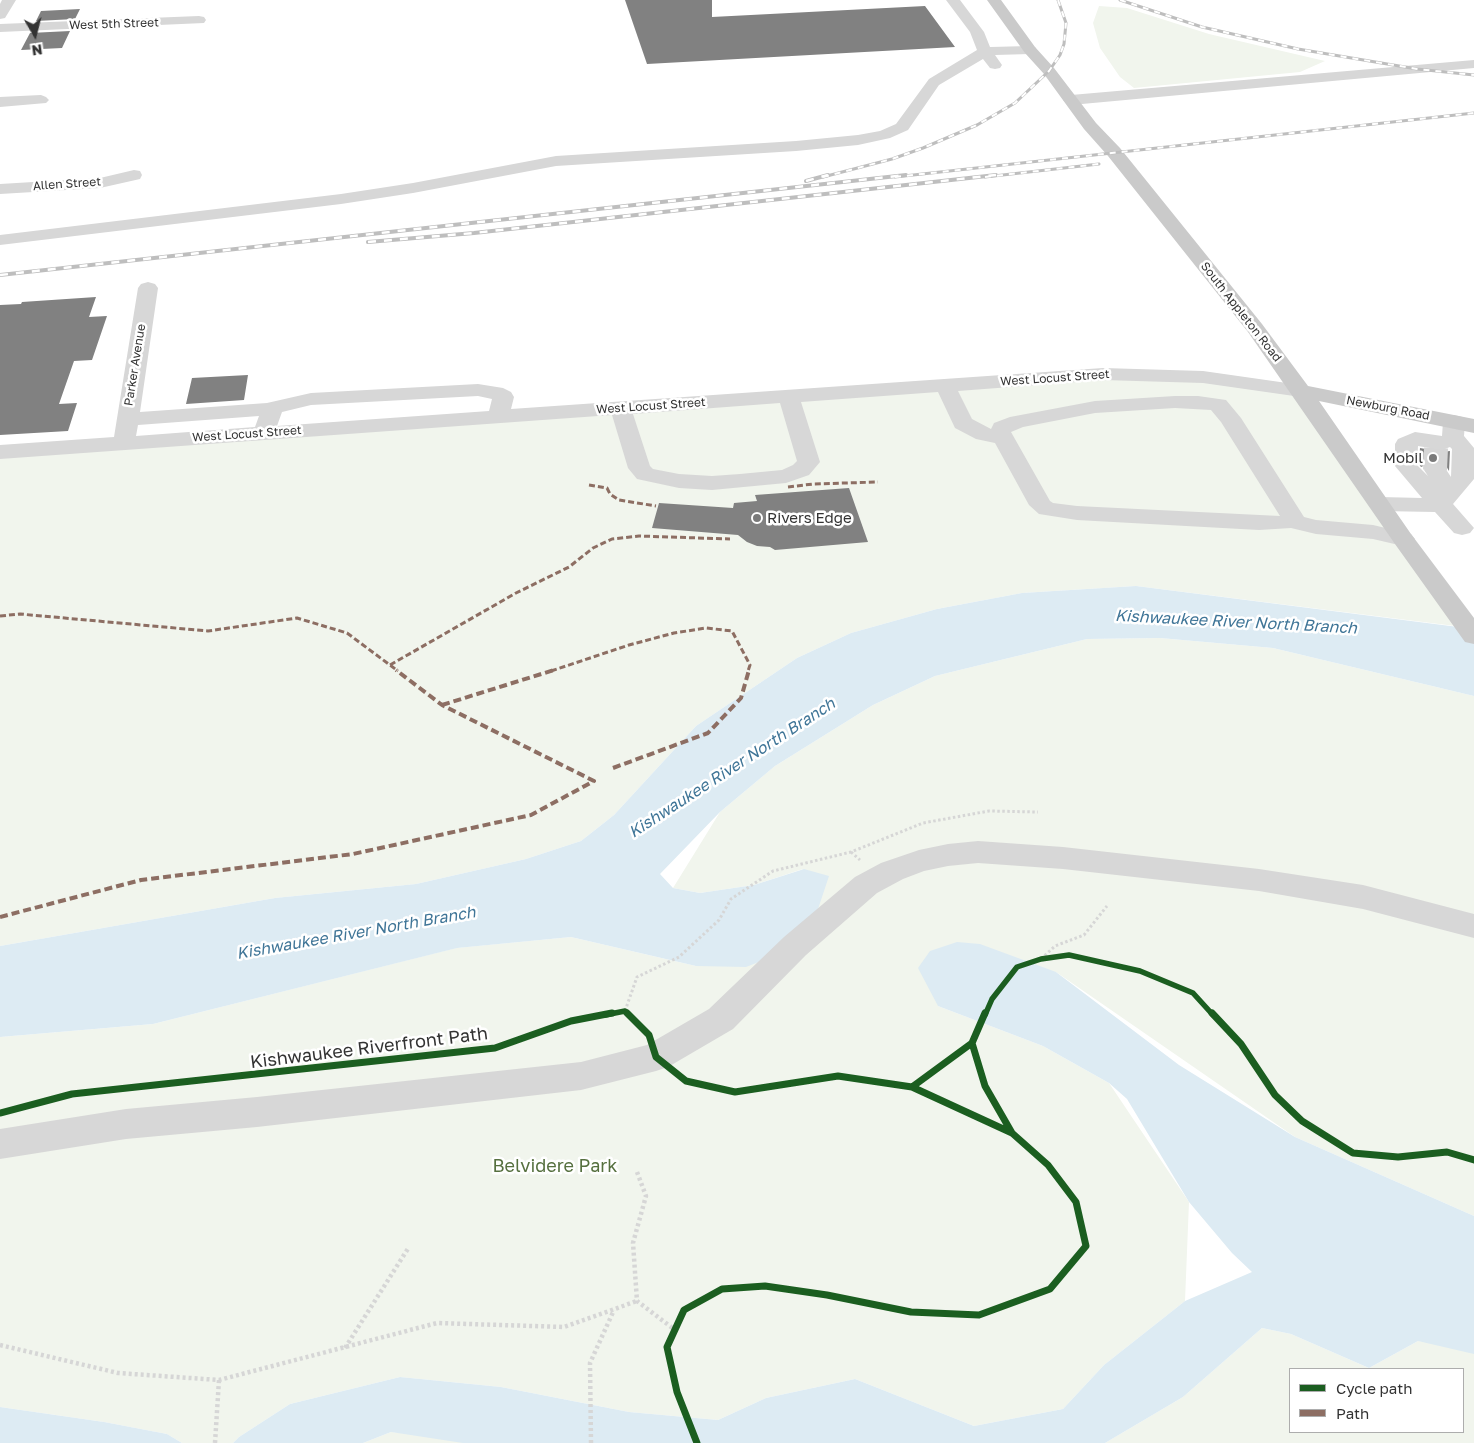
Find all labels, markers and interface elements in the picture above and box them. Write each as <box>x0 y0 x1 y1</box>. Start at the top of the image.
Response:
north arrow <box>10 10 60 60</box>
street label: West 5th Street <box>69 15 159 33</box>
text: N <box>31 41 44 60</box>
street label: Allen Street <box>32 174 102 194</box>
street label: South Appleton Road <box>1198 259 1284 365</box>
street label: Parker Avenue <box>121 323 149 407</box>
street label: West Locust Street <box>1000 367 1110 389</box>
street label: Newburg Road <box>1345 393 1431 423</box>
street label: West Locust Street <box>596 395 706 417</box>
street label: West Locust Street <box>192 423 302 445</box>
place label: Mobil <box>1383 449 1423 467</box>
marker: Mobil <box>1427 452 1439 464</box>
place label: Rivers Edge <box>767 509 852 527</box>
marker: Rivers Edge <box>751 512 763 524</box>
water label: Kishwaukee River North Branch <box>1115 606 1357 638</box>
water label: Kishwaukee River North Branch <box>625 694 839 842</box>
water label: Kishwaukee River North Branch <box>235 903 477 963</box>
street label: Kishwaukee Riverfront Path <box>249 1023 489 1073</box>
park label: Belvidere Park <box>492 1155 618 1177</box>
legend <box>1289 1368 1464 1433</box>
text: Cycle path <box>1336 1379 1412 1397</box>
text: Path <box>1336 1404 1369 1422</box>

